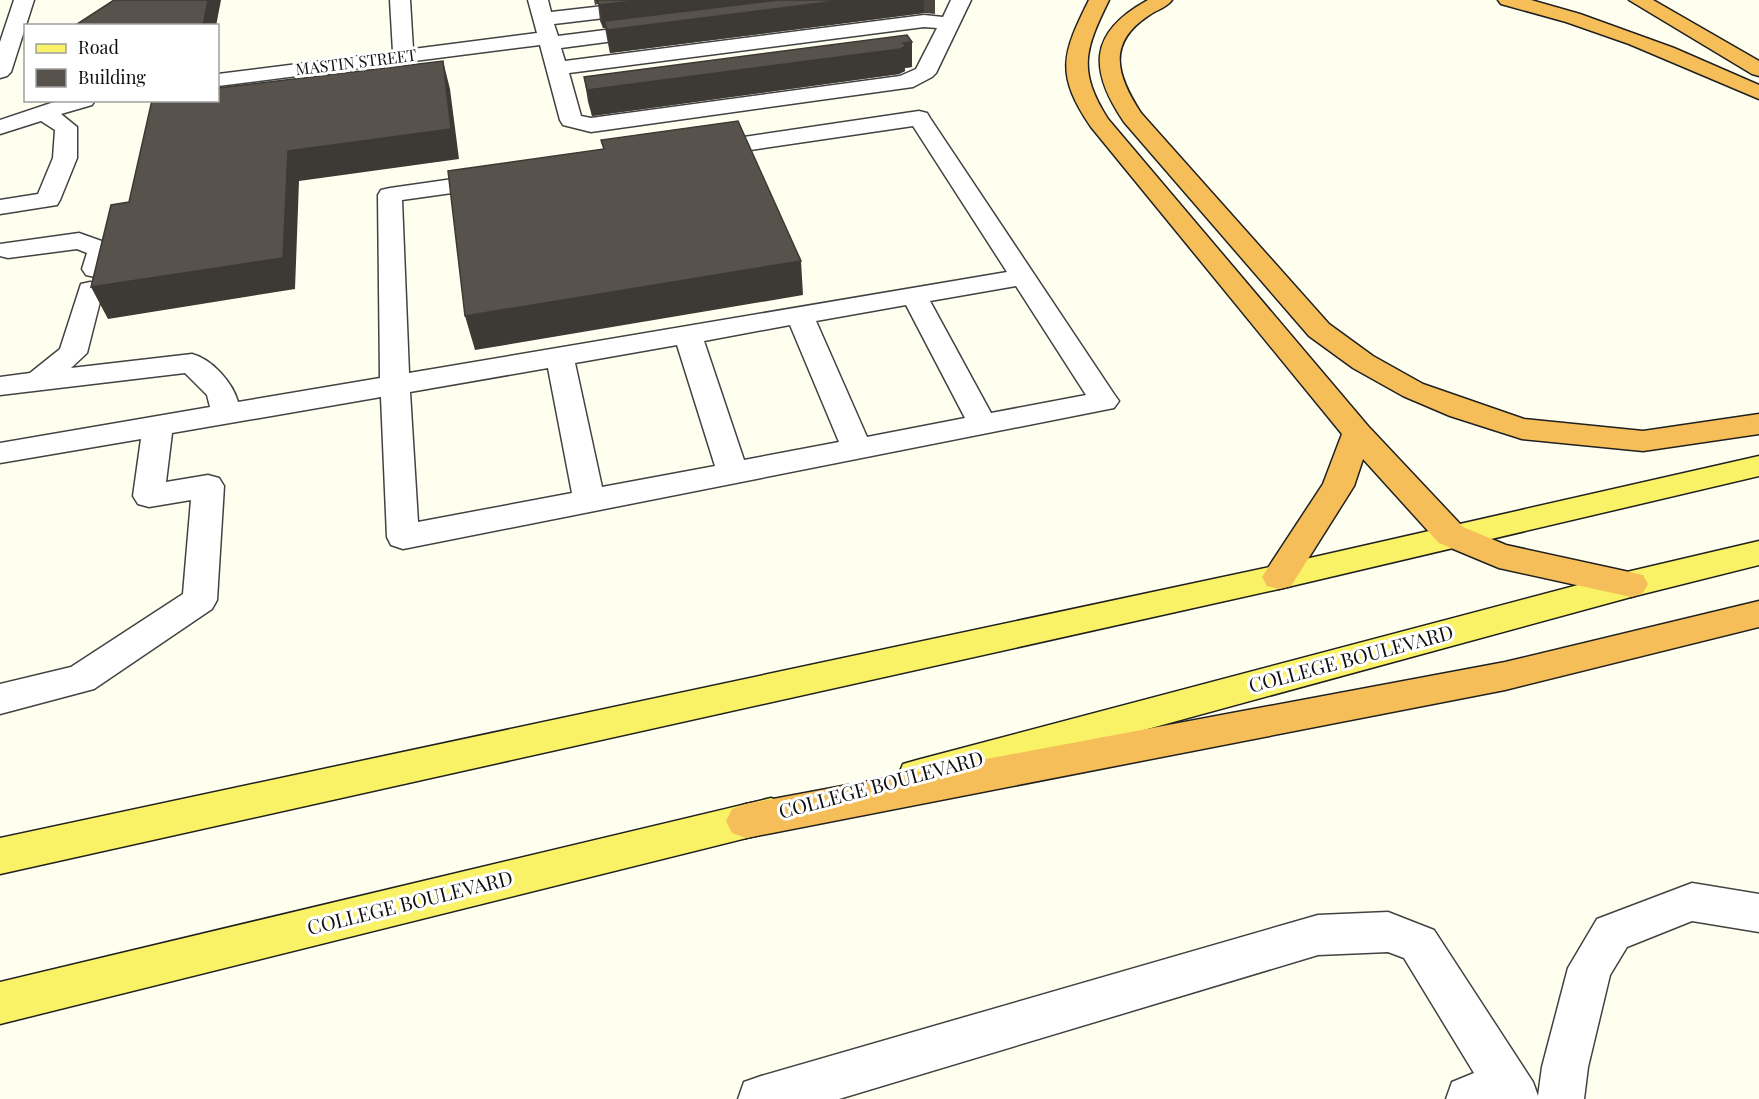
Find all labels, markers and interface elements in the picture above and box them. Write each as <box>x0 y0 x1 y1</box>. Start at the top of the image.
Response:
legend <box>24 24 219 102</box>
text: Road <box>78 35 119 59</box>
street label: MASTIN STREET <box>294 44 418 79</box>
text: Building <box>78 65 146 89</box>
street label: COLLEGE BOULEVARD <box>1245 617 1456 698</box>
street label: COLLEGE BOULEVARD <box>775 743 986 824</box>
street label: COLLEGE BOULEVARD <box>304 863 515 940</box>

